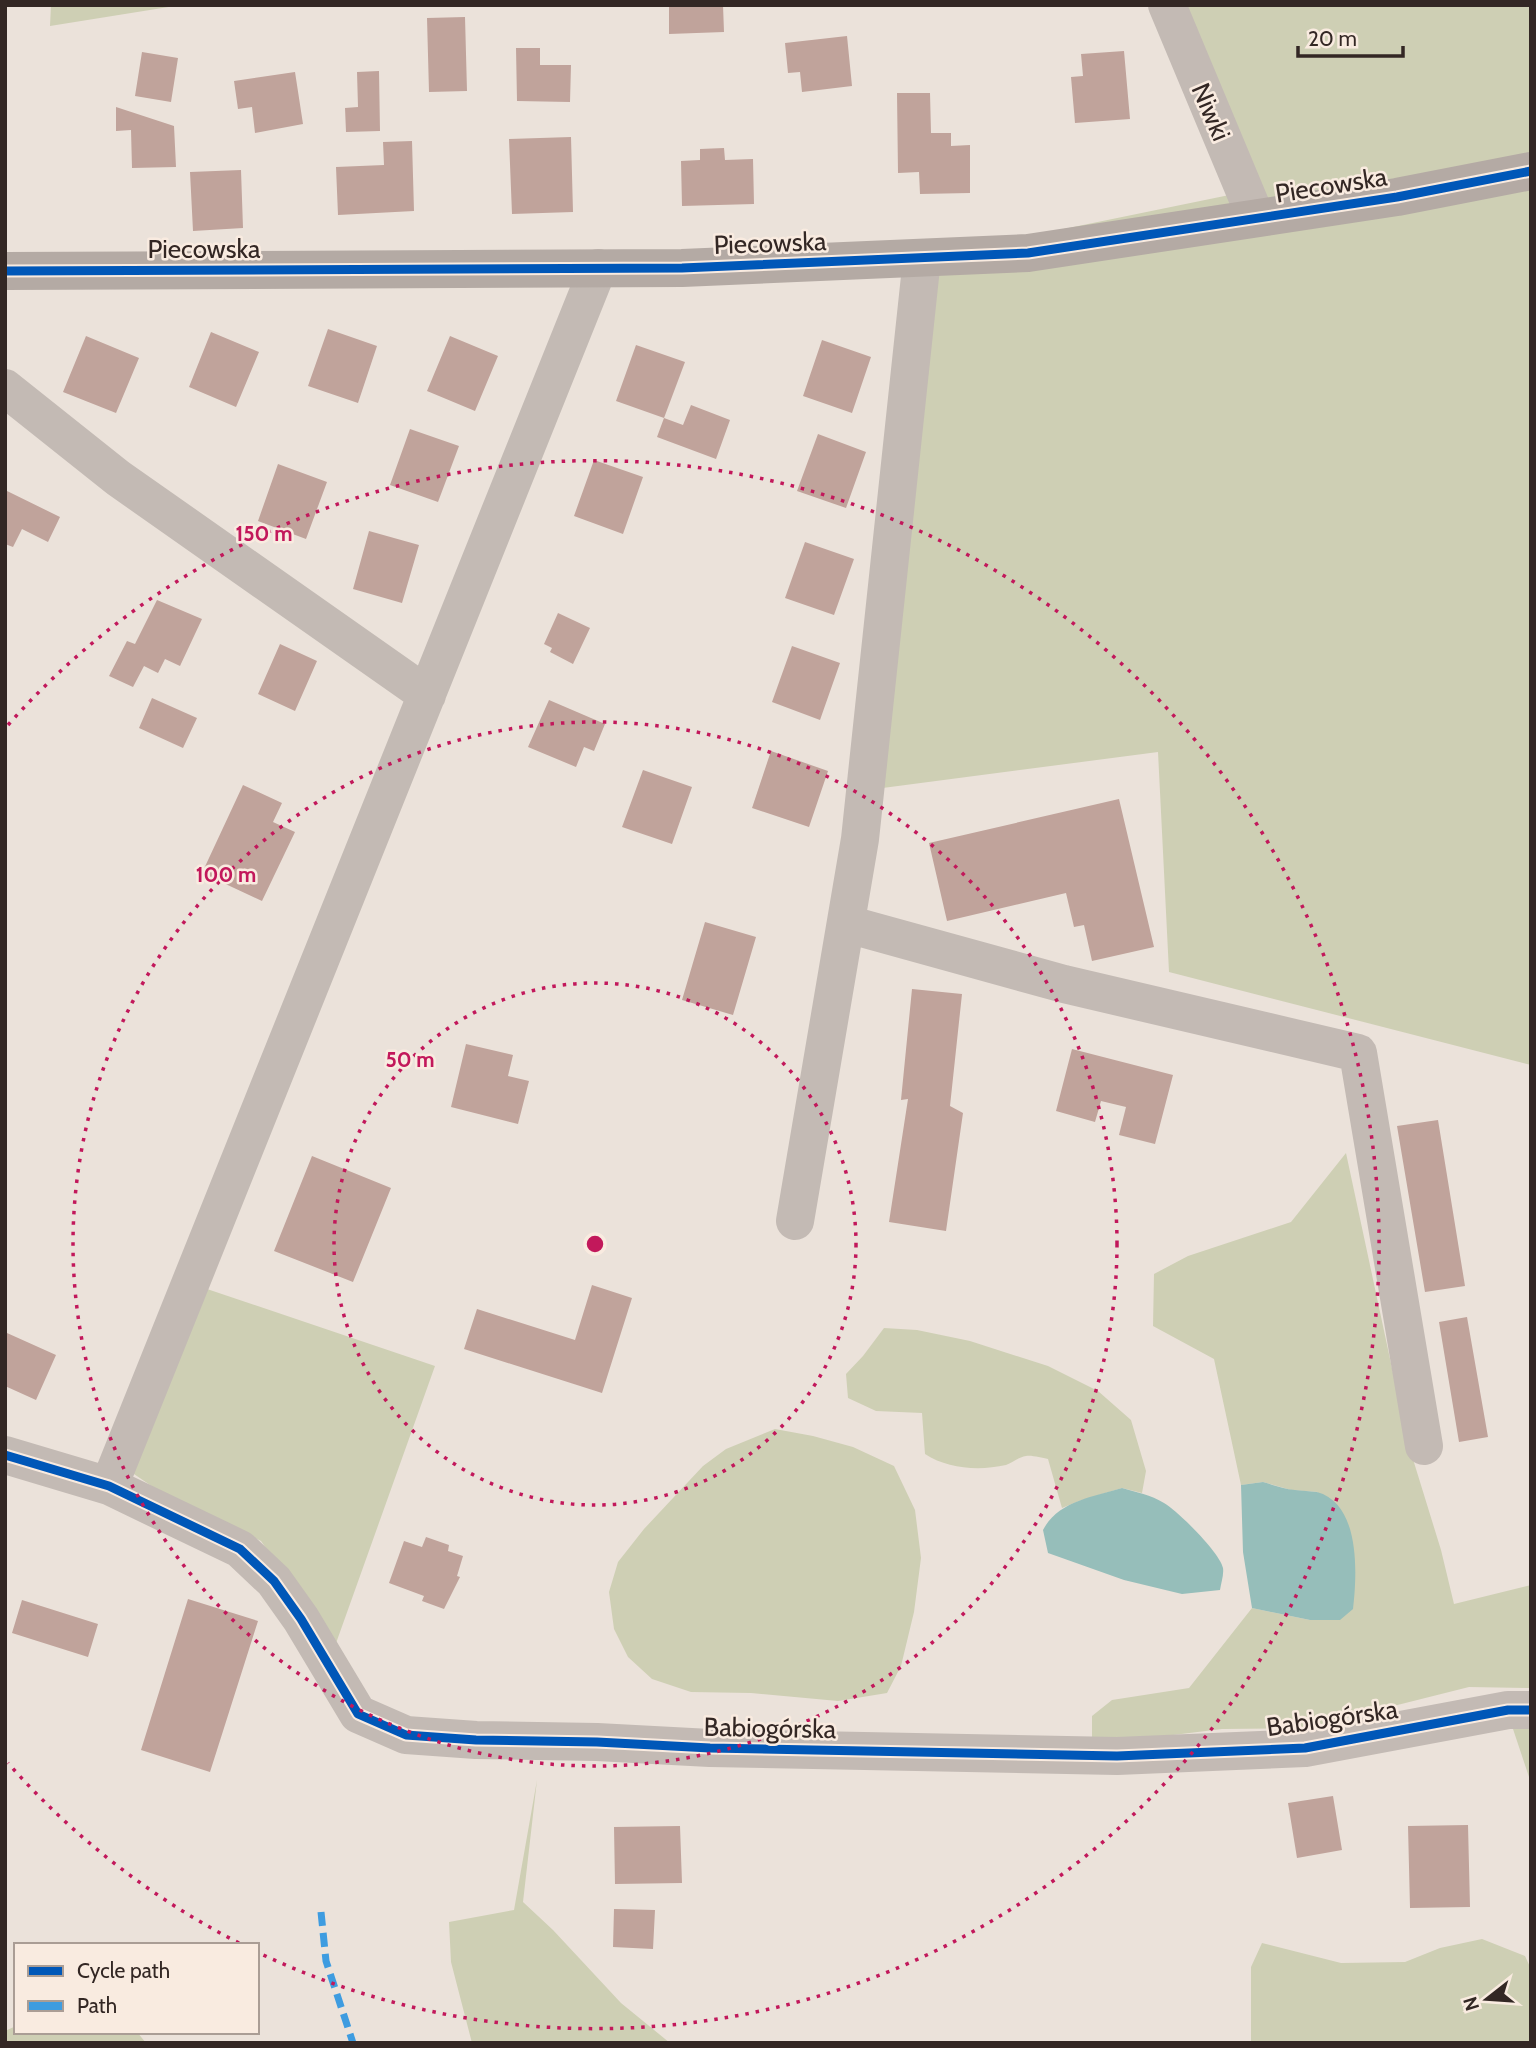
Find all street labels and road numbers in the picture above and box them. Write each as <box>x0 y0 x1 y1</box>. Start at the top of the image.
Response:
street label: Niwki <box>1185 78 1237 146</box>
street label: Piecowska <box>1273 160 1390 210</box>
street label: Piecowska <box>713 225 828 261</box>
street label: Piecowska <box>148 233 261 265</box>
street label: Babiogórska <box>1264 1693 1400 1743</box>
street label: Babiogórska <box>703 1711 837 1745</box>

